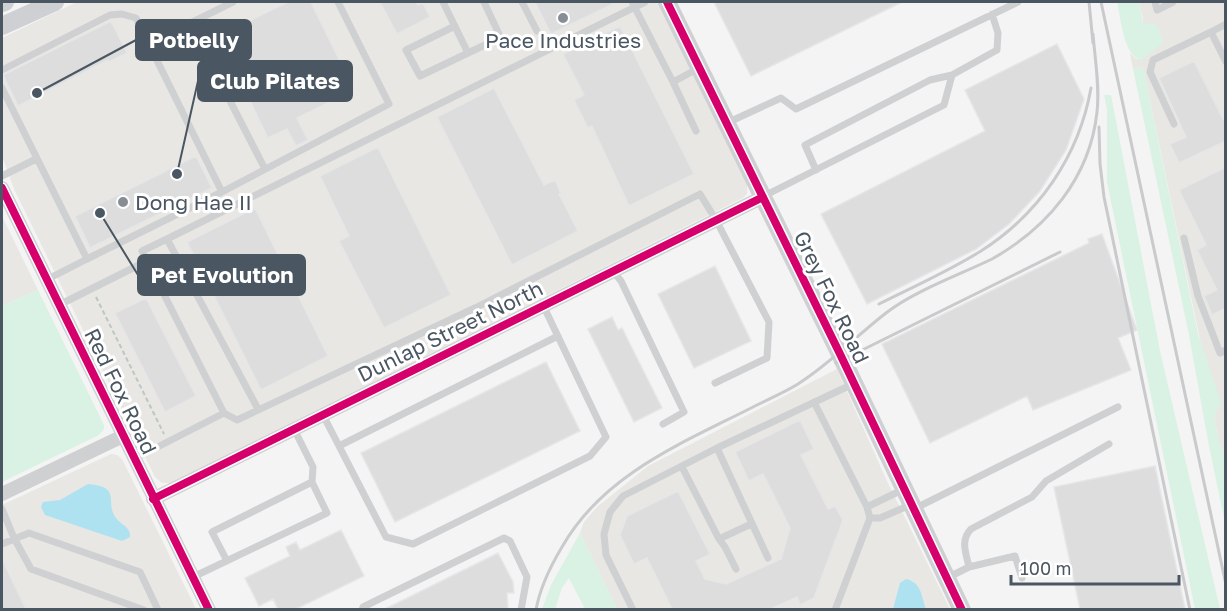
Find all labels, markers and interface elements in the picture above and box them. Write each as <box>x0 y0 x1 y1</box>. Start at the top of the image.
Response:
marker: Pace Industries <box>556 11 570 25</box>
callout: Potbelly <box>136 20 251 60</box>
text: Potbelly <box>149 26 239 53</box>
place label: Pace Industries <box>485 27 641 53</box>
callout: Club Pilates <box>198 61 352 101</box>
text: Club Pilates <box>210 67 340 94</box>
place label: Dong Hae II <box>135 189 252 215</box>
marker: Dong Hae II <box>116 195 130 209</box>
street label: Grey Fox Road <box>789 226 875 368</box>
callout: Pet Evolution <box>138 255 305 295</box>
text: Pet Evolution <box>151 261 294 288</box>
street label: Dunlap Street North <box>353 275 547 387</box>
street label: Red Fox Road <box>79 324 163 458</box>
scale bar <box>1011 548 1179 586</box>
text: 100 m <box>1020 557 1071 579</box>

